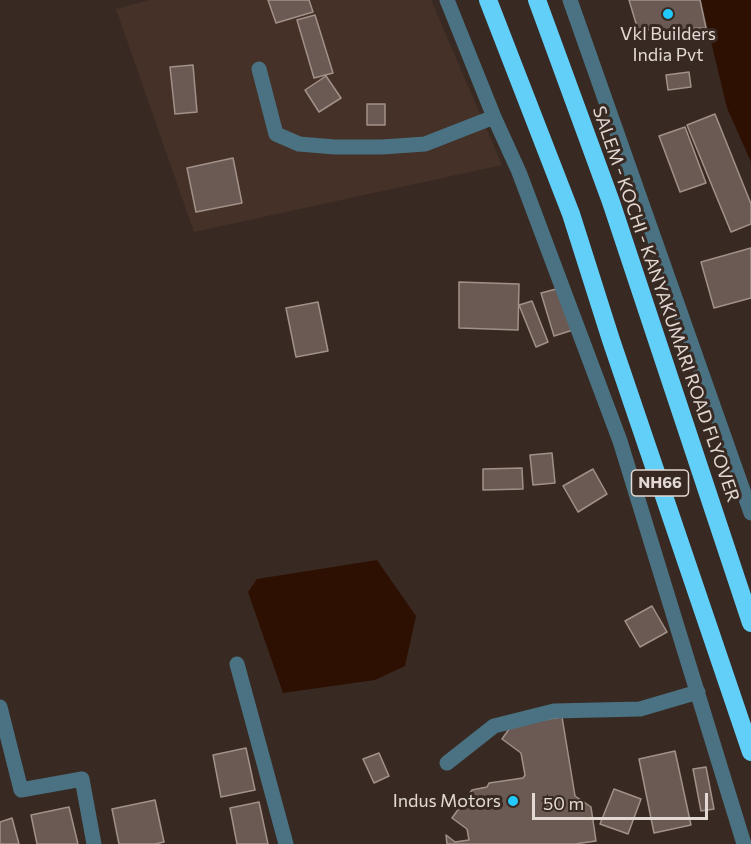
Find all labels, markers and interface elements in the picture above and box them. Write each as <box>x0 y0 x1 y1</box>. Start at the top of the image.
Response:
marker: Vkl Builders India Pvt <box>661 7 675 21</box>
place label: Vkl Builders India Pvt <box>620 23 716 66</box>
street label: SALEM - KOCHI - KANYAKUMARI ROAD FLYOVER <box>588 103 744 505</box>
road number: NH66 <box>632 470 688 496</box>
scale bar <box>535 781 710 819</box>
place label: Indus Motors <box>393 790 501 812</box>
text: 50 m <box>543 792 584 814</box>
marker: Indus Motors <box>506 794 520 808</box>

